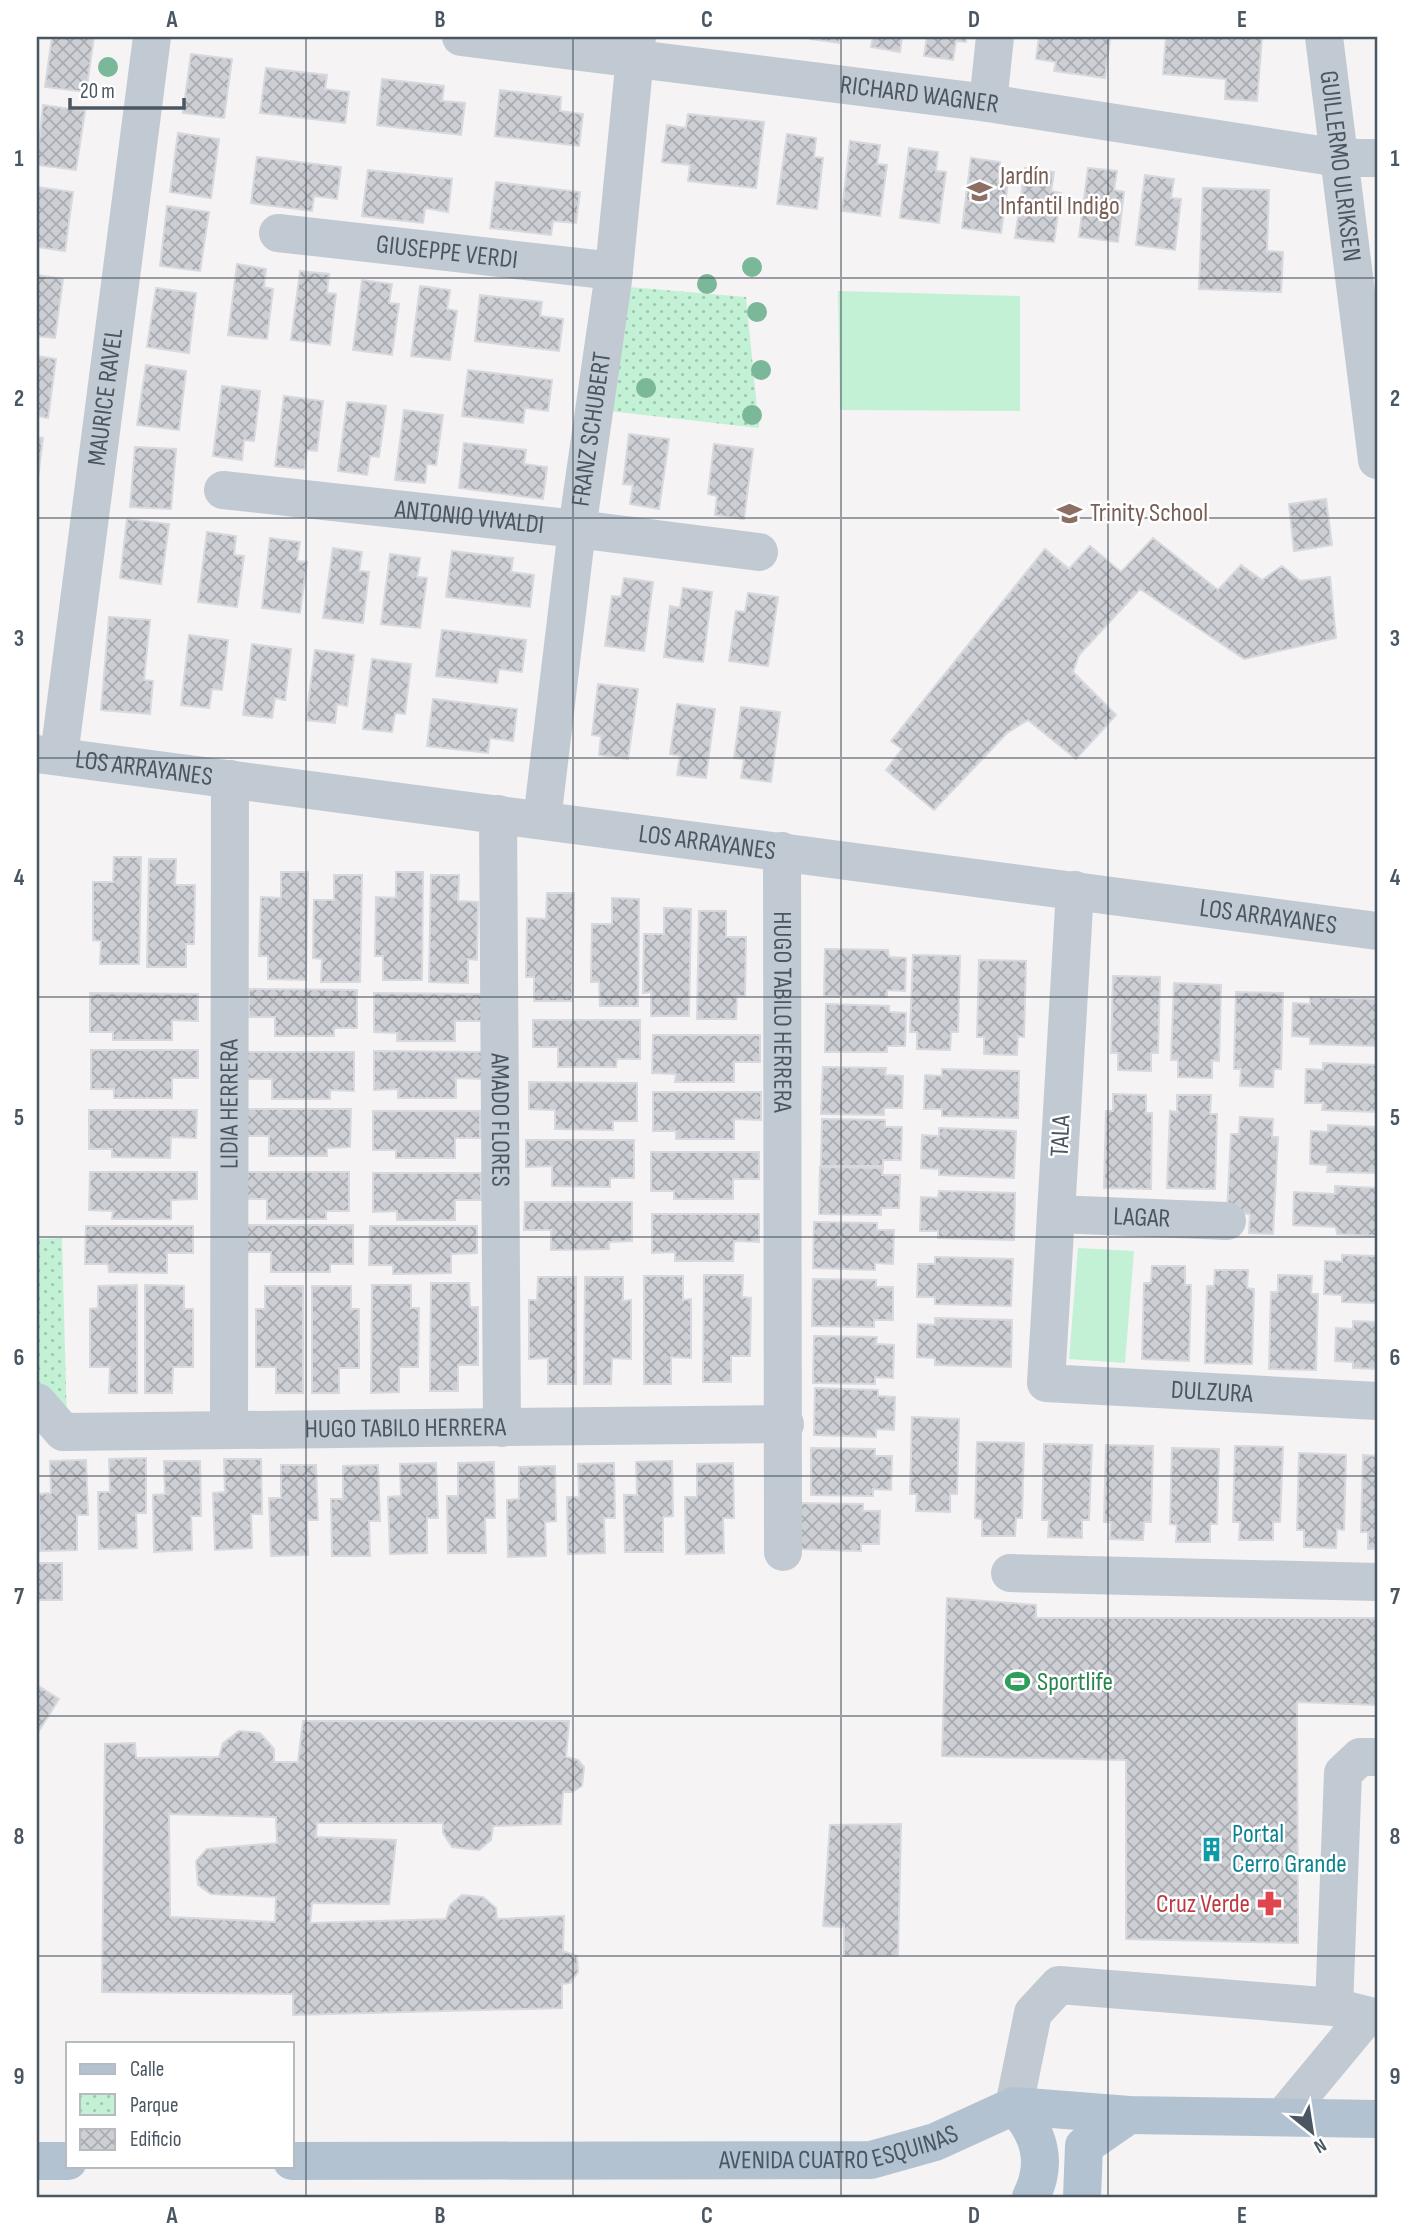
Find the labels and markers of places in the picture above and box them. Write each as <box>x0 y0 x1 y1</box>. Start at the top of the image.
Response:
place label: Jardín Infantil Indigo <box>999 161 1120 222</box>
school or university icon: Jardín Infantil Indigo <box>966 177 994 205</box>
place label: Trinity School <box>1090 498 1208 529</box>
school or university icon: Trinity School <box>1056 499 1084 527</box>
place label: Sportlife <box>1037 1667 1113 1698</box>
sports icon: Sportlife <box>1003 1668 1031 1696</box>
place label: Portal Cerro Grande <box>1232 1819 1347 1880</box>
building icon: Portal Cerro Grande <box>1198 1835 1226 1863</box>
place label: Cruz Verde <box>1156 1889 1250 1920</box>
pharmacy icon: Cruz Verde <box>1256 1890 1284 1918</box>

